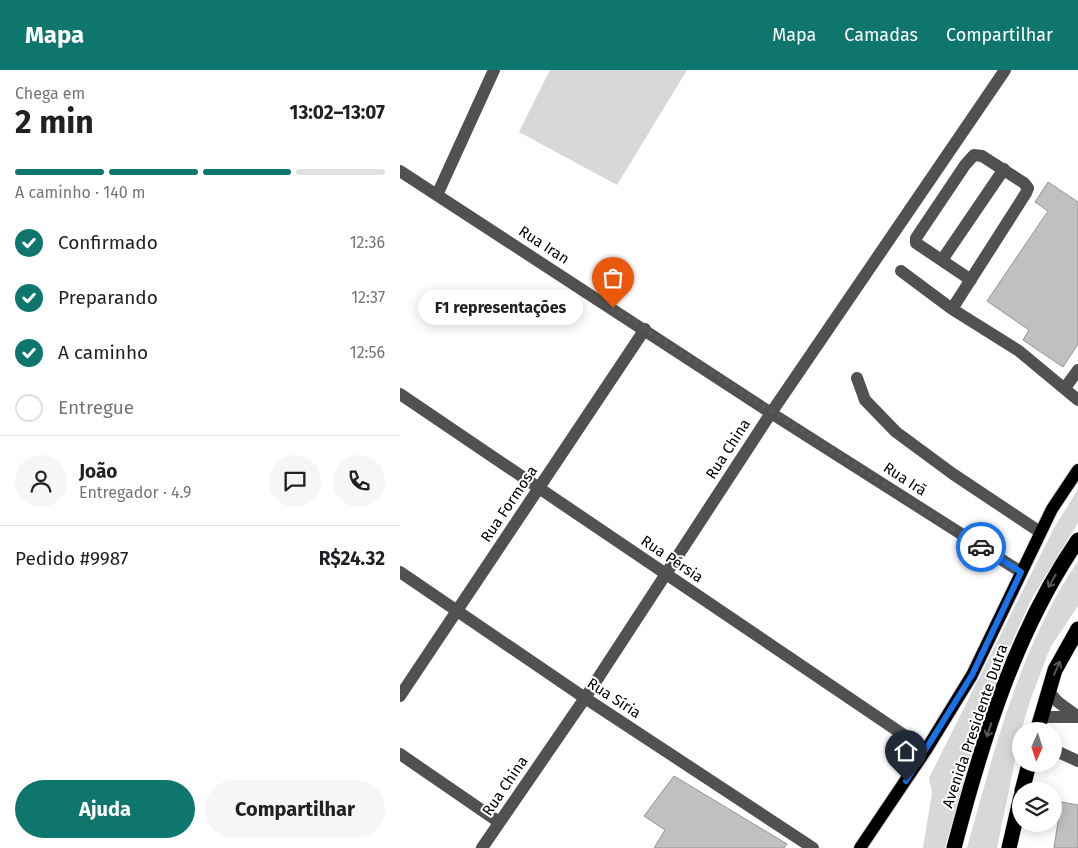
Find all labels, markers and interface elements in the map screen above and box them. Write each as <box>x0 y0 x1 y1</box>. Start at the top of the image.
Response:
text: Mapa <box>25 21 84 49</box>
text: Mapa <box>772 24 816 46</box>
text: Camadas <box>844 24 918 46</box>
text: Compartilhar <box>946 24 1053 46</box>
text: Chega em <box>15 84 85 103</box>
text: 13:02–13:07 <box>290 101 385 124</box>
text: 2 min <box>15 103 94 141</box>
text: A caminho · 140 m <box>15 183 146 202</box>
street label: Rua Iran <box>515 222 573 268</box>
icon: check <box>15 229 43 257</box>
text: Confirmado <box>58 231 158 254</box>
text: 12:36 <box>350 233 385 252</box>
pin <box>592 257 634 308</box>
icon: bag <box>599 264 627 292</box>
icon: check <box>15 284 43 312</box>
text: Preparando <box>58 286 158 309</box>
text: 12:37 <box>351 288 385 307</box>
callout: F1 representações <box>418 290 583 326</box>
text: F1 representações <box>435 298 566 317</box>
icon: check <box>15 339 43 367</box>
text: A caminho <box>58 341 148 364</box>
text: 12:56 <box>350 343 385 362</box>
text: Entregue <box>58 396 134 419</box>
street label: Rua China <box>702 416 754 482</box>
button: person <box>15 455 67 507</box>
button: chat <box>269 455 321 507</box>
button: phone <box>333 455 385 507</box>
street label: Rua Irã <box>880 458 930 500</box>
text: João <box>79 460 117 483</box>
street label: Rua Formosa <box>477 463 541 545</box>
text: Entregador · 4.9 <box>79 483 191 502</box>
courier <box>956 522 1006 572</box>
street label: Rua Pérsia <box>637 532 707 586</box>
icon: car <box>967 533 995 561</box>
text: Pedido #9987 <box>15 547 128 570</box>
text: R$24.32 <box>319 547 385 570</box>
one-way arrow <box>1046 573 1056 588</box>
street label: Avenida Presidente Dutra <box>939 642 1011 810</box>
one-way arrow <box>1052 661 1062 676</box>
street label: Rua Síria <box>584 674 644 722</box>
one-way arrow <box>984 722 993 738</box>
north arrow <box>1012 722 1062 772</box>
map controls <box>1012 722 1062 832</box>
pin <box>885 730 927 781</box>
icon: home <box>892 737 920 765</box>
street label: Rua China <box>478 753 532 819</box>
button: Ajuda <box>15 780 195 838</box>
button: Compartilhar <box>205 780 385 838</box>
button: layers <box>1012 782 1062 832</box>

